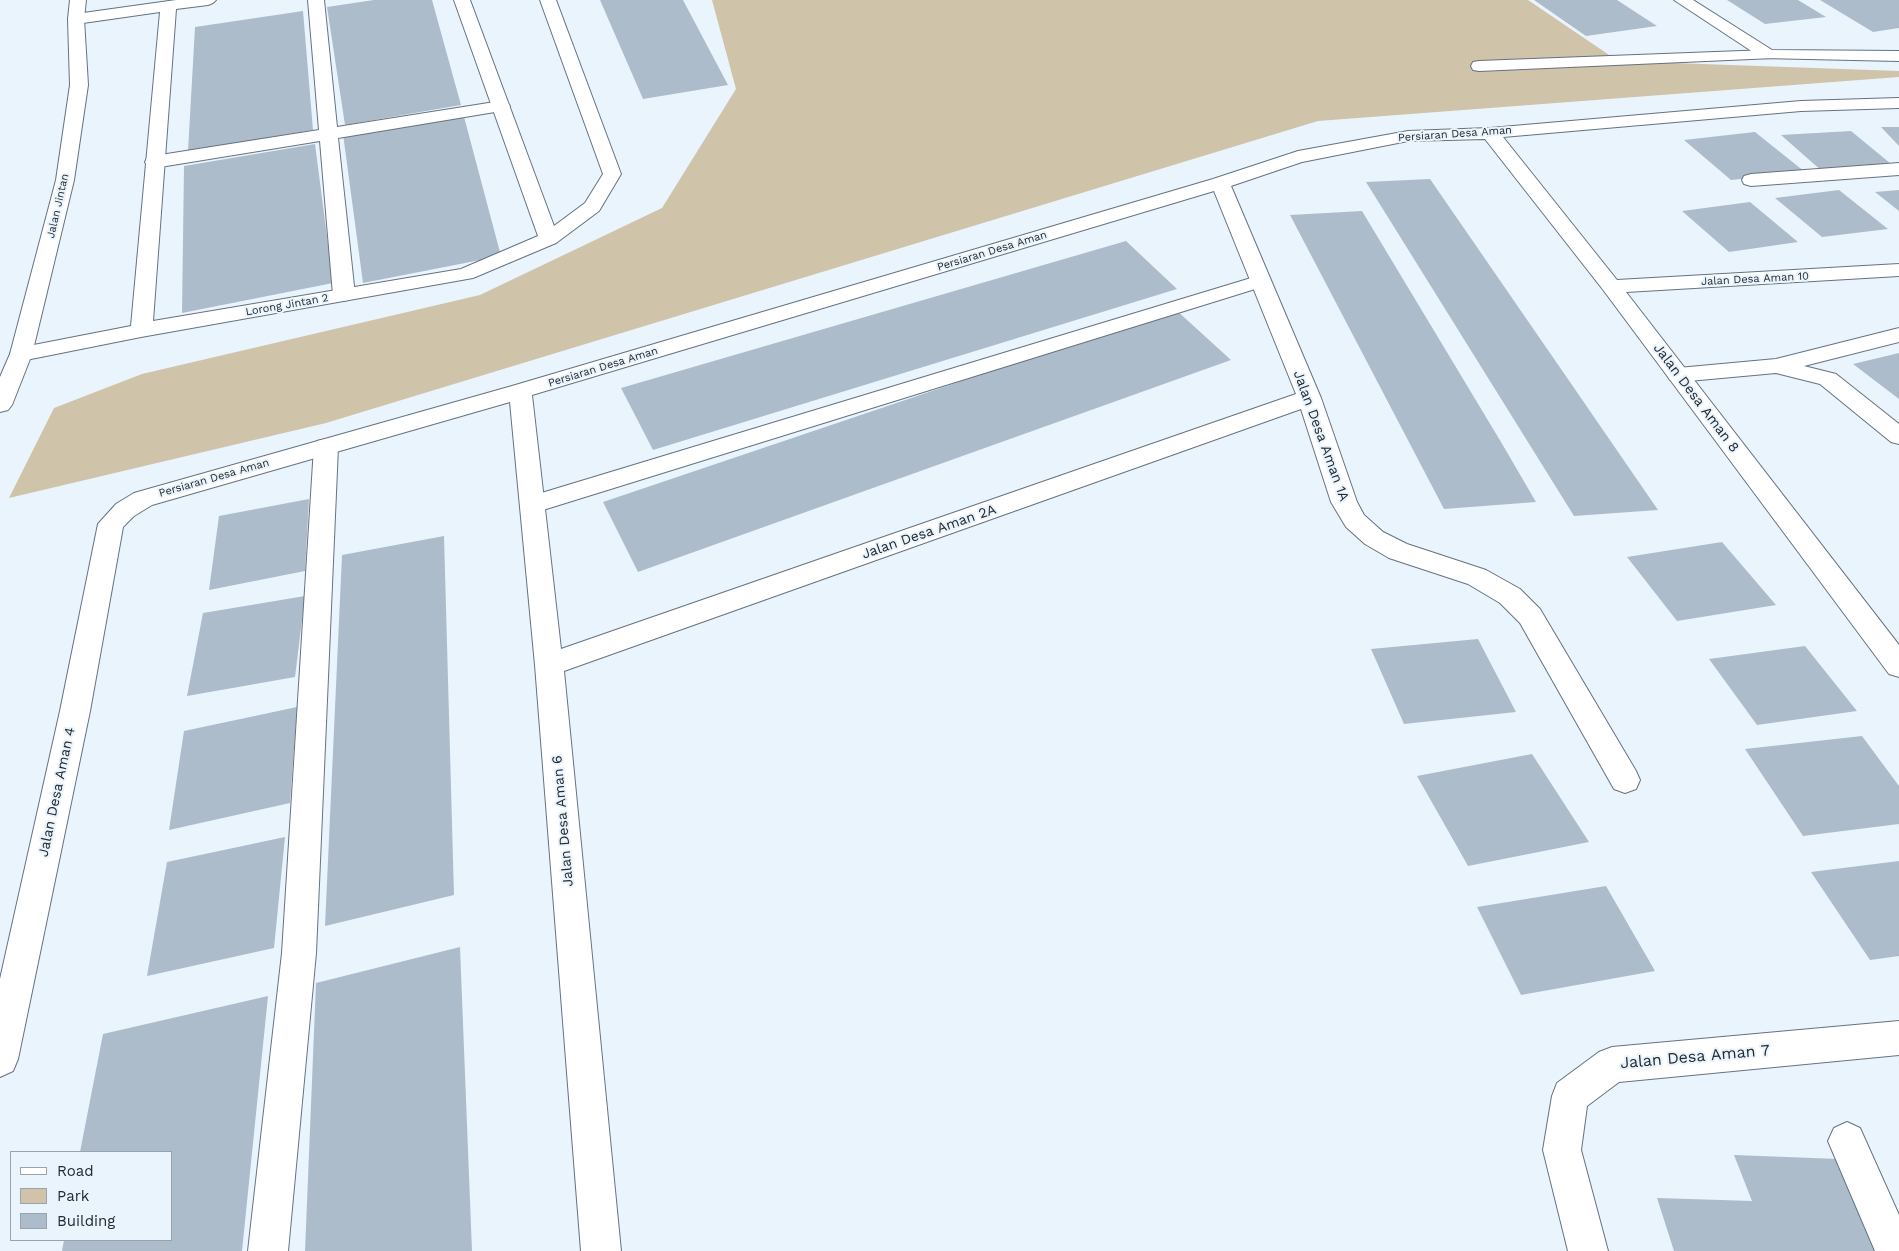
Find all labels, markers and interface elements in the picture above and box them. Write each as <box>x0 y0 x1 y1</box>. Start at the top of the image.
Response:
street label: Persiaran Desa Aman <box>1398 123 1512 145</box>
street label: Jalan Jintan <box>44 172 72 240</box>
street label: Persiaran Desa Aman <box>936 228 1048 274</box>
street label: Jalan Desa Aman 10 <box>1701 270 1809 288</box>
street label: Lorong Jintan 2 <box>245 291 329 319</box>
street label: Jalan Desa Aman 8 <box>1650 340 1742 456</box>
street label: Persiaran Desa Aman <box>547 344 659 390</box>
street label: Jalan Desa Aman 1A <box>1289 368 1353 504</box>
street label: Persiaran Desa Aman <box>157 456 271 500</box>
street label: Jalan Desa Aman 2A <box>860 501 998 563</box>
street label: Jalan Desa Aman 4 <box>35 726 79 858</box>
street label: Jalan Desa Aman 6 <box>549 755 577 887</box>
street label: Jalan Desa Aman 7 <box>1619 1041 1771 1073</box>
legend <box>10 1151 172 1241</box>
text: Road <box>57 1162 94 1180</box>
text: Park <box>57 1187 89 1205</box>
text: Building <box>57 1212 115 1230</box>

